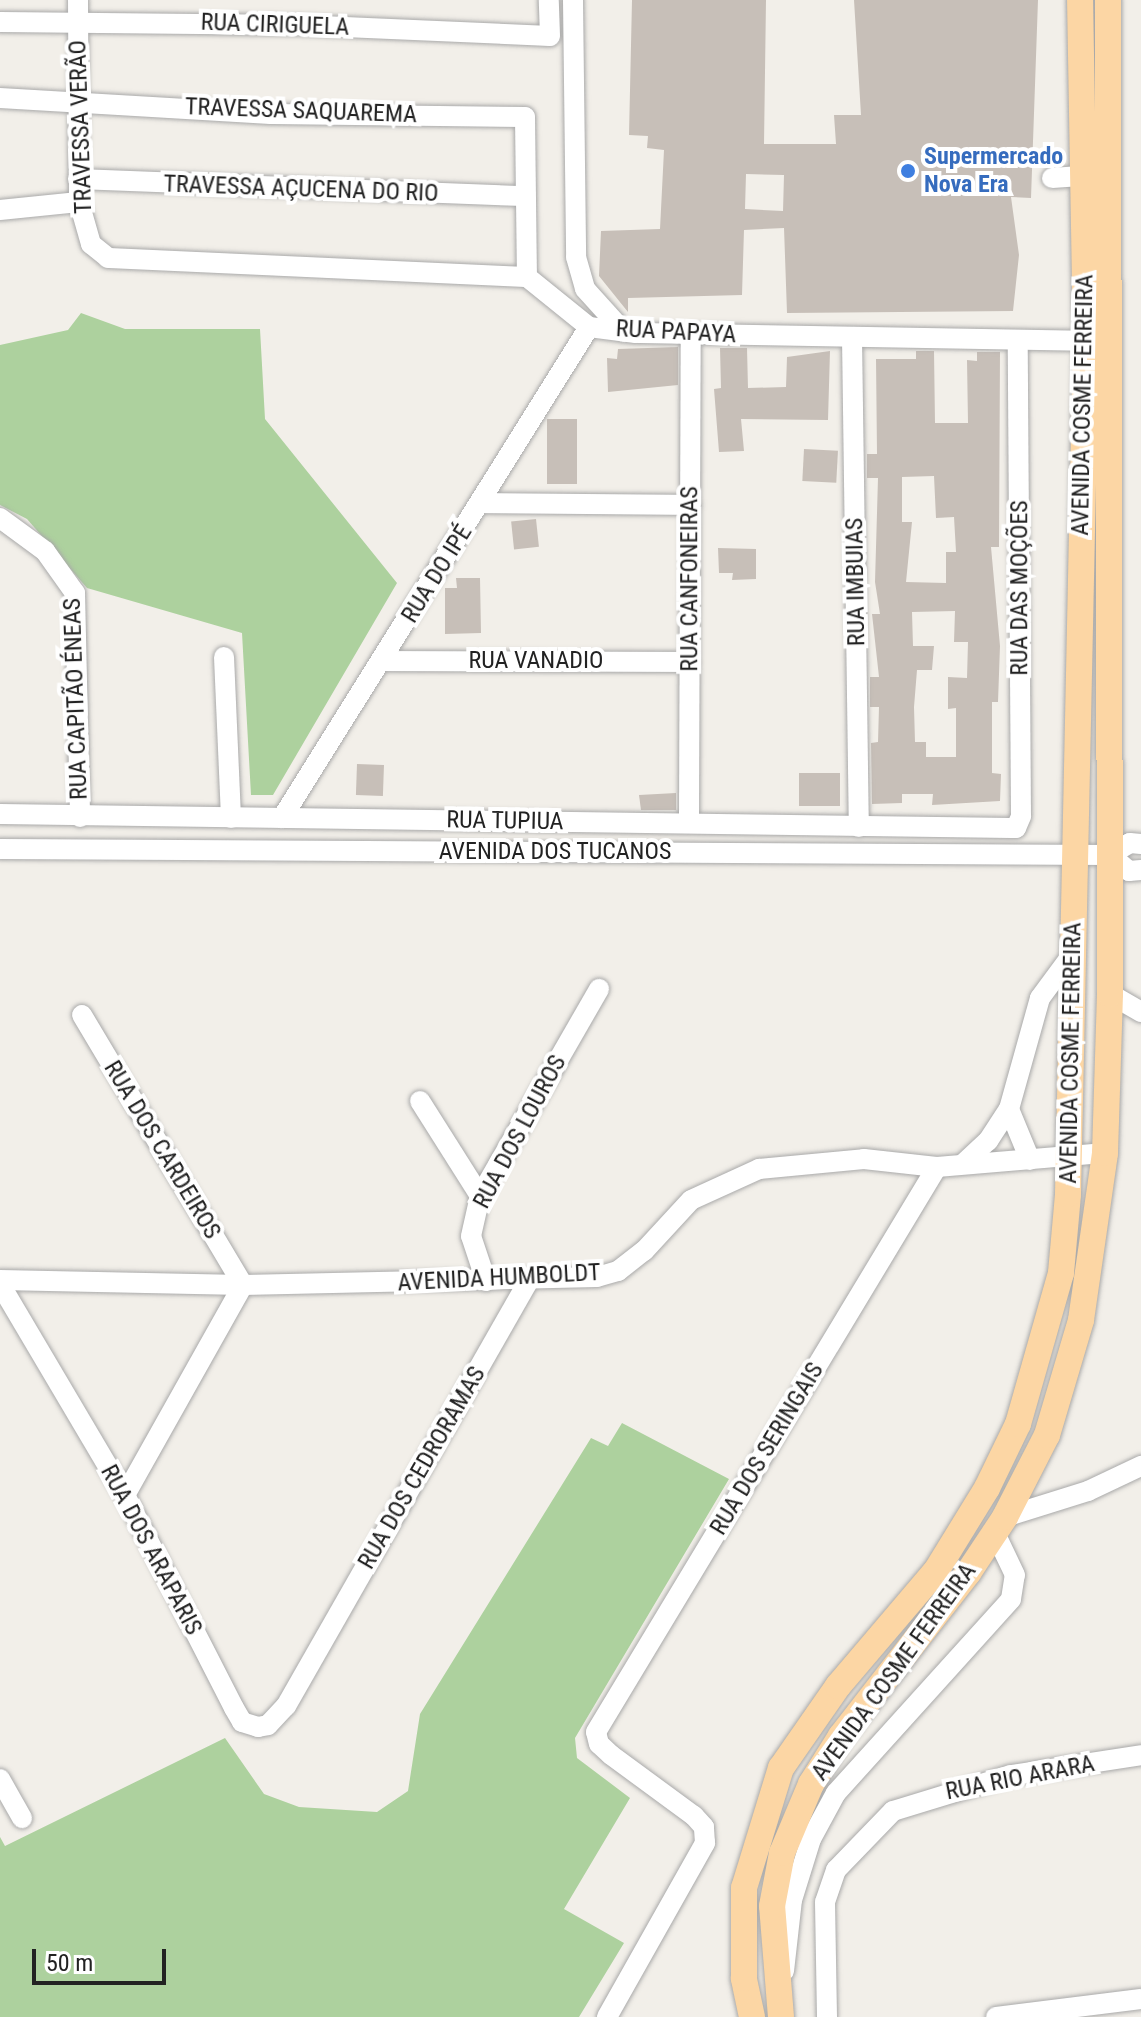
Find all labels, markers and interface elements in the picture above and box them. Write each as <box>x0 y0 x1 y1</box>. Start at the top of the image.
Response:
street label: RUA CIRIGUELA <box>200 8 350 42</box>
street label: TRAVESSA VERÃO <box>64 40 98 214</box>
street label: TRAVESSA SAQUAREMA <box>184 93 418 129</box>
place label: Supermercado Nova Era <box>924 143 1063 199</box>
marker: Supermercado Nova Era <box>899 162 917 180</box>
street label: TRAVESSA AÇUCENA DO RIO <box>163 170 439 208</box>
street label: AVENIDA COSME FERREIRA <box>1066 274 1100 536</box>
street label: RUA PAPAYA <box>615 314 737 350</box>
street label: RUA CANFONEIRAS <box>676 486 704 672</box>
street label: RUA DAS MOÇÕES <box>1006 500 1034 676</box>
street label: RUA IMBUIAS <box>840 518 872 646</box>
street label: RUA DO IPÉ <box>396 520 478 628</box>
street label: RUA CAPITÃO ÉNEAS <box>58 598 94 800</box>
street label: RUA VANADIO <box>469 647 603 675</box>
street label: RUA TUPIUA <box>446 806 564 836</box>
street label: AVENIDA DOS TUCANOS <box>438 838 672 866</box>
street label: AVENIDA COSME FERREIRA <box>1054 922 1088 1184</box>
street label: RUA DOS LOUROS <box>467 1050 573 1214</box>
street label: RUA DOS CARDEIROS <box>97 1056 227 1244</box>
street label: AVENIDA HUMBOLDT <box>397 1258 601 1298</box>
street label: RUA DOS SERINGAIS <box>704 1358 830 1540</box>
street label: RUA DOS CEDRORAMAS <box>352 1362 492 1574</box>
street label: RUA DOS ARAPARIS <box>94 1460 208 1640</box>
street label: AVENIDA COSME FERREIRA <box>806 1558 982 1786</box>
street label: RUA RIO ARARA <box>943 1749 1097 1807</box>
scale bar <box>36 1933 170 1983</box>
text: 50 m <box>46 1949 93 1977</box>

